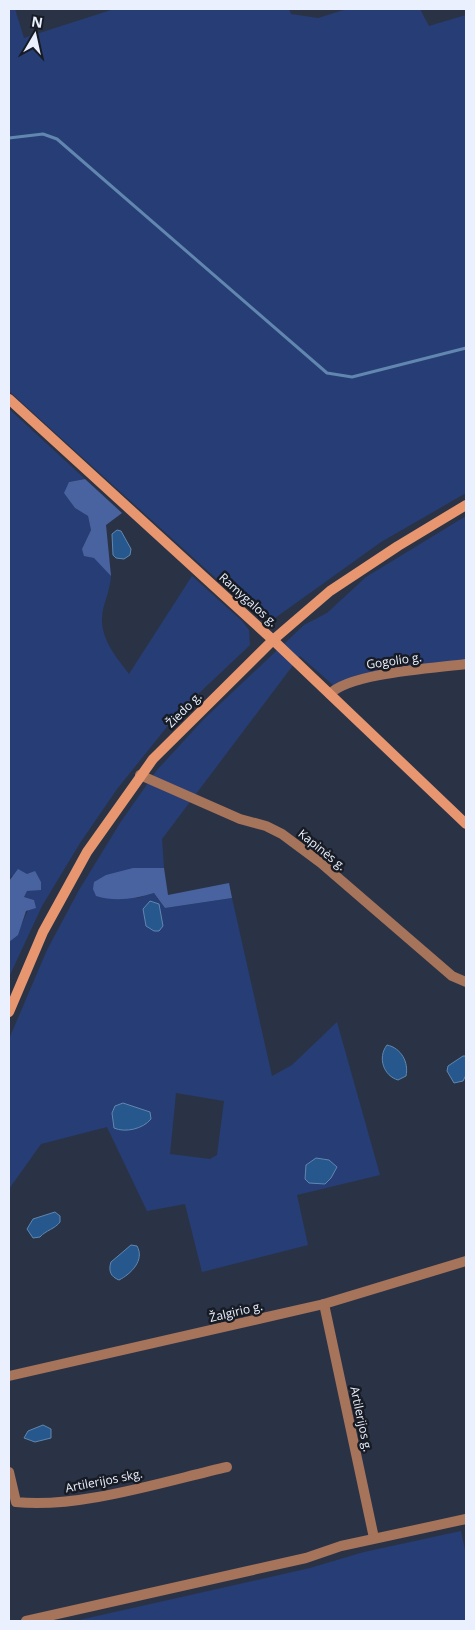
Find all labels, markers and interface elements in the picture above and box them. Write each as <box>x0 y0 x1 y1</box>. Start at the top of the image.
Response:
north arrow <box>10 10 60 60</box>
text: N <box>30 11 44 32</box>
street label: Ramygalos g. <box>215 569 281 630</box>
street label: Gogolio g. <box>365 648 423 673</box>
street label: Žiedo g. <box>162 688 205 731</box>
street label: Kapinės g. <box>295 825 350 874</box>
street label: Žalgirio g. <box>208 1297 264 1326</box>
street label: Artilerijos g. <box>346 1385 377 1453</box>
street label: Artilerijos skg. <box>64 1465 144 1496</box>

